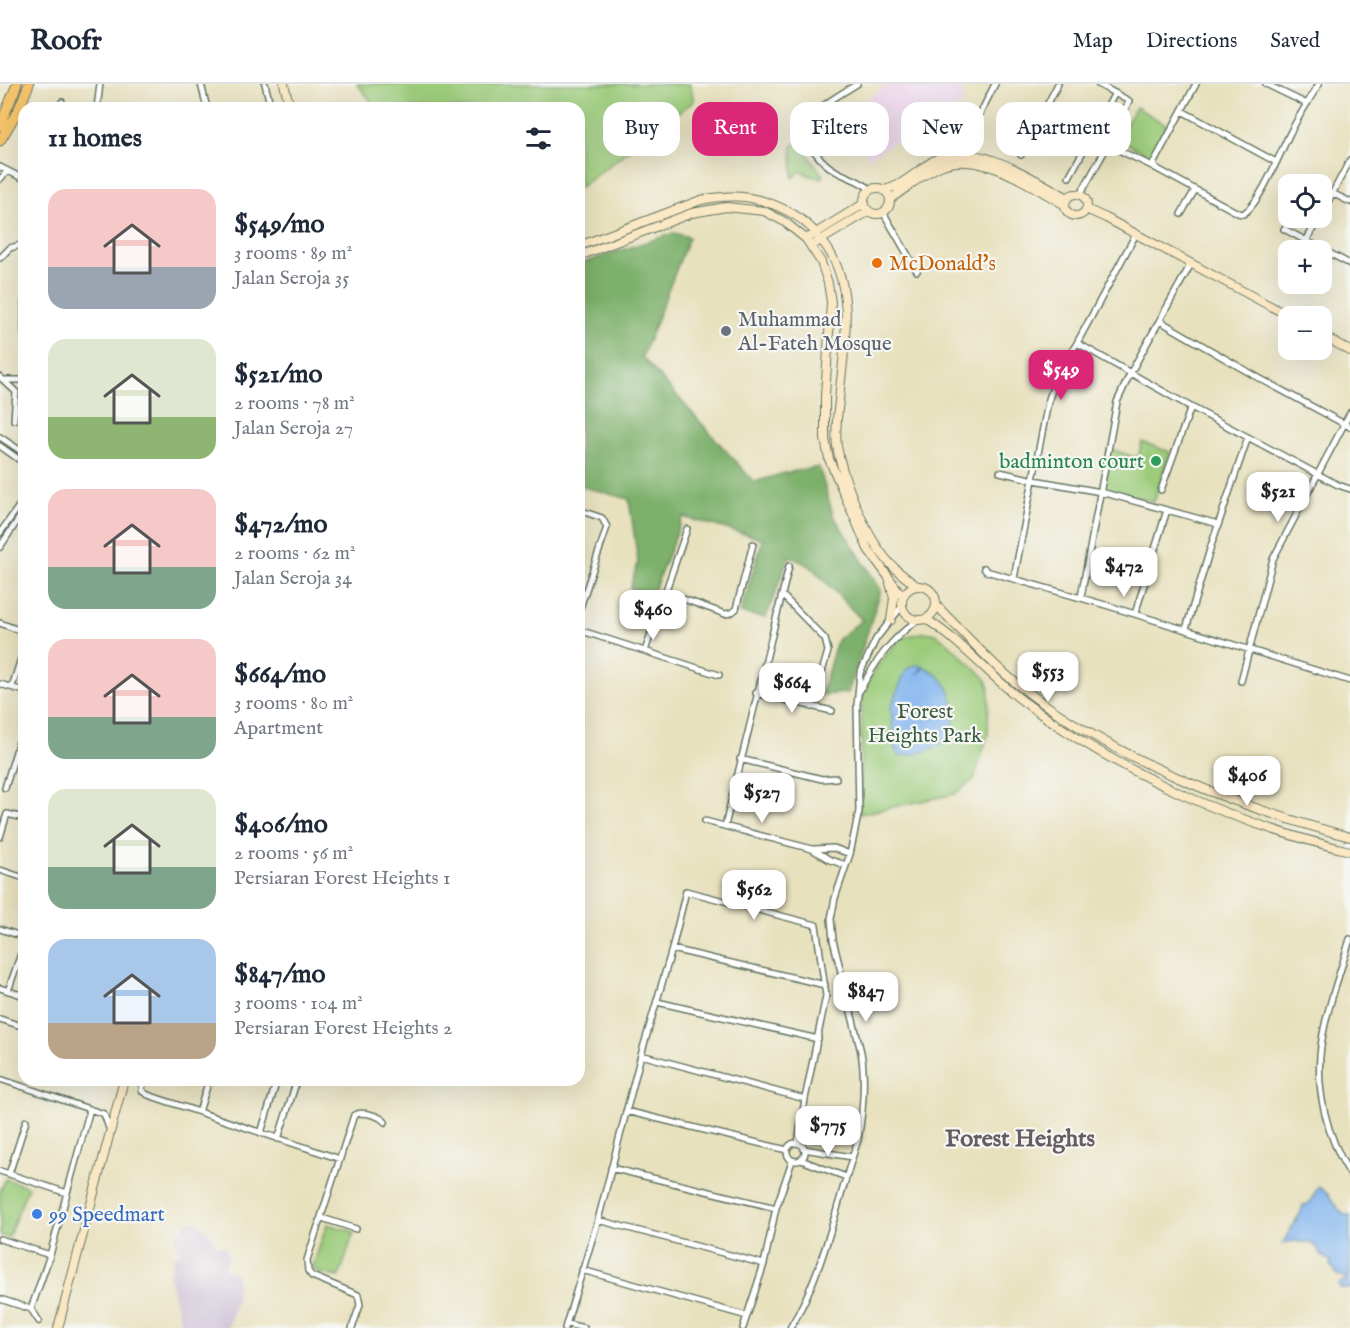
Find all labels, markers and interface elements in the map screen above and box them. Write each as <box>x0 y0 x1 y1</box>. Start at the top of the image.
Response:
text: Roofr <box>30 24 102 59</box>
text: Map <box>1073 28 1113 55</box>
text: Directions <box>1146 28 1237 55</box>
text: Saved <box>1270 28 1320 55</box>
chip: Buy <box>603 102 680 156</box>
chip: Rent <box>692 102 778 156</box>
chip: Filters <box>790 102 889 156</box>
chip: New <box>901 102 984 156</box>
chip: Apartment <box>996 102 1131 156</box>
text: 11 homes <box>48 122 142 155</box>
icon: filters <box>522 122 555 155</box>
map controls <box>1278 174 1332 360</box>
button: locate <box>1278 174 1332 228</box>
text: $549/mo <box>234 208 324 241</box>
icon: home <box>96 213 168 285</box>
button: + <box>1278 240 1332 294</box>
text: 3 rooms · 89 m² <box>234 241 352 266</box>
place label: McDonald's <box>889 251 996 278</box>
marker: McDonald's <box>870 256 884 270</box>
text: Jalan Seroja 35 <box>234 266 349 291</box>
button: − <box>1278 306 1332 360</box>
place label: Muhammad Al-Fateh Mosque <box>737 307 892 358</box>
marker: Muhammad Al-Fateh Mosque <box>719 324 733 338</box>
pin: $549 <box>1025 350 1097 401</box>
text: $549 <box>1043 357 1079 382</box>
text: $521/mo <box>234 358 322 391</box>
icon: home <box>96 363 168 435</box>
text: 2 rooms · 78 m² <box>234 391 355 416</box>
text: Jalan Seroja 27 <box>234 416 353 441</box>
place label: badminton court <box>999 449 1144 476</box>
marker: badminton court <box>1149 454 1163 468</box>
pin: $521 <box>1242 472 1314 523</box>
text: $521 <box>1260 479 1296 504</box>
text: $472/mo <box>234 508 328 541</box>
icon: home <box>96 513 168 585</box>
text: 2 rooms · 62 m² <box>234 541 356 566</box>
pin: $472 <box>1088 547 1160 598</box>
text: $472 <box>1104 554 1144 579</box>
text: Jalan Seroja 34 <box>234 566 352 591</box>
pin: $460 <box>617 590 689 641</box>
text: $460 <box>633 597 673 622</box>
pin: $553 <box>1012 652 1084 703</box>
text: $664/mo <box>234 658 326 691</box>
text: $553 <box>1031 659 1065 684</box>
icon: home <box>96 663 168 735</box>
pin: $664 <box>756 663 828 714</box>
text: $664 <box>773 670 811 695</box>
text: 3 rooms · 80 m² <box>234 691 353 716</box>
park label: Forest Heights Park <box>868 699 983 750</box>
text: Apartment <box>234 716 323 741</box>
pin: $406 <box>1211 756 1283 807</box>
text: $406 <box>1227 763 1267 788</box>
pin: $527 <box>726 773 798 824</box>
text: $527 <box>744 780 780 805</box>
text: $406/mo <box>234 808 328 841</box>
icon: home <box>96 813 168 885</box>
text: 2 rooms · 56 m² <box>234 841 353 866</box>
text: Persiaran Forest Heights 1 <box>234 866 450 891</box>
pin: $562 <box>718 870 790 921</box>
text: $562 <box>736 877 772 902</box>
text: $847/mo <box>234 958 326 991</box>
icon: home <box>96 963 168 1035</box>
pin: $847 <box>830 972 902 1023</box>
text: $847 <box>847 979 885 1004</box>
text: 3 rooms · 104 m² <box>234 991 363 1016</box>
text: Persiaran Forest Heights 2 <box>234 1016 452 1041</box>
pin: $775 <box>792 1106 864 1157</box>
text: $775 <box>809 1113 847 1138</box>
district label: Forest Heights <box>945 1124 1095 1155</box>
place label: 99 Speedmart <box>48 1202 165 1229</box>
marker: 99 Speedmart <box>30 1207 44 1221</box>

